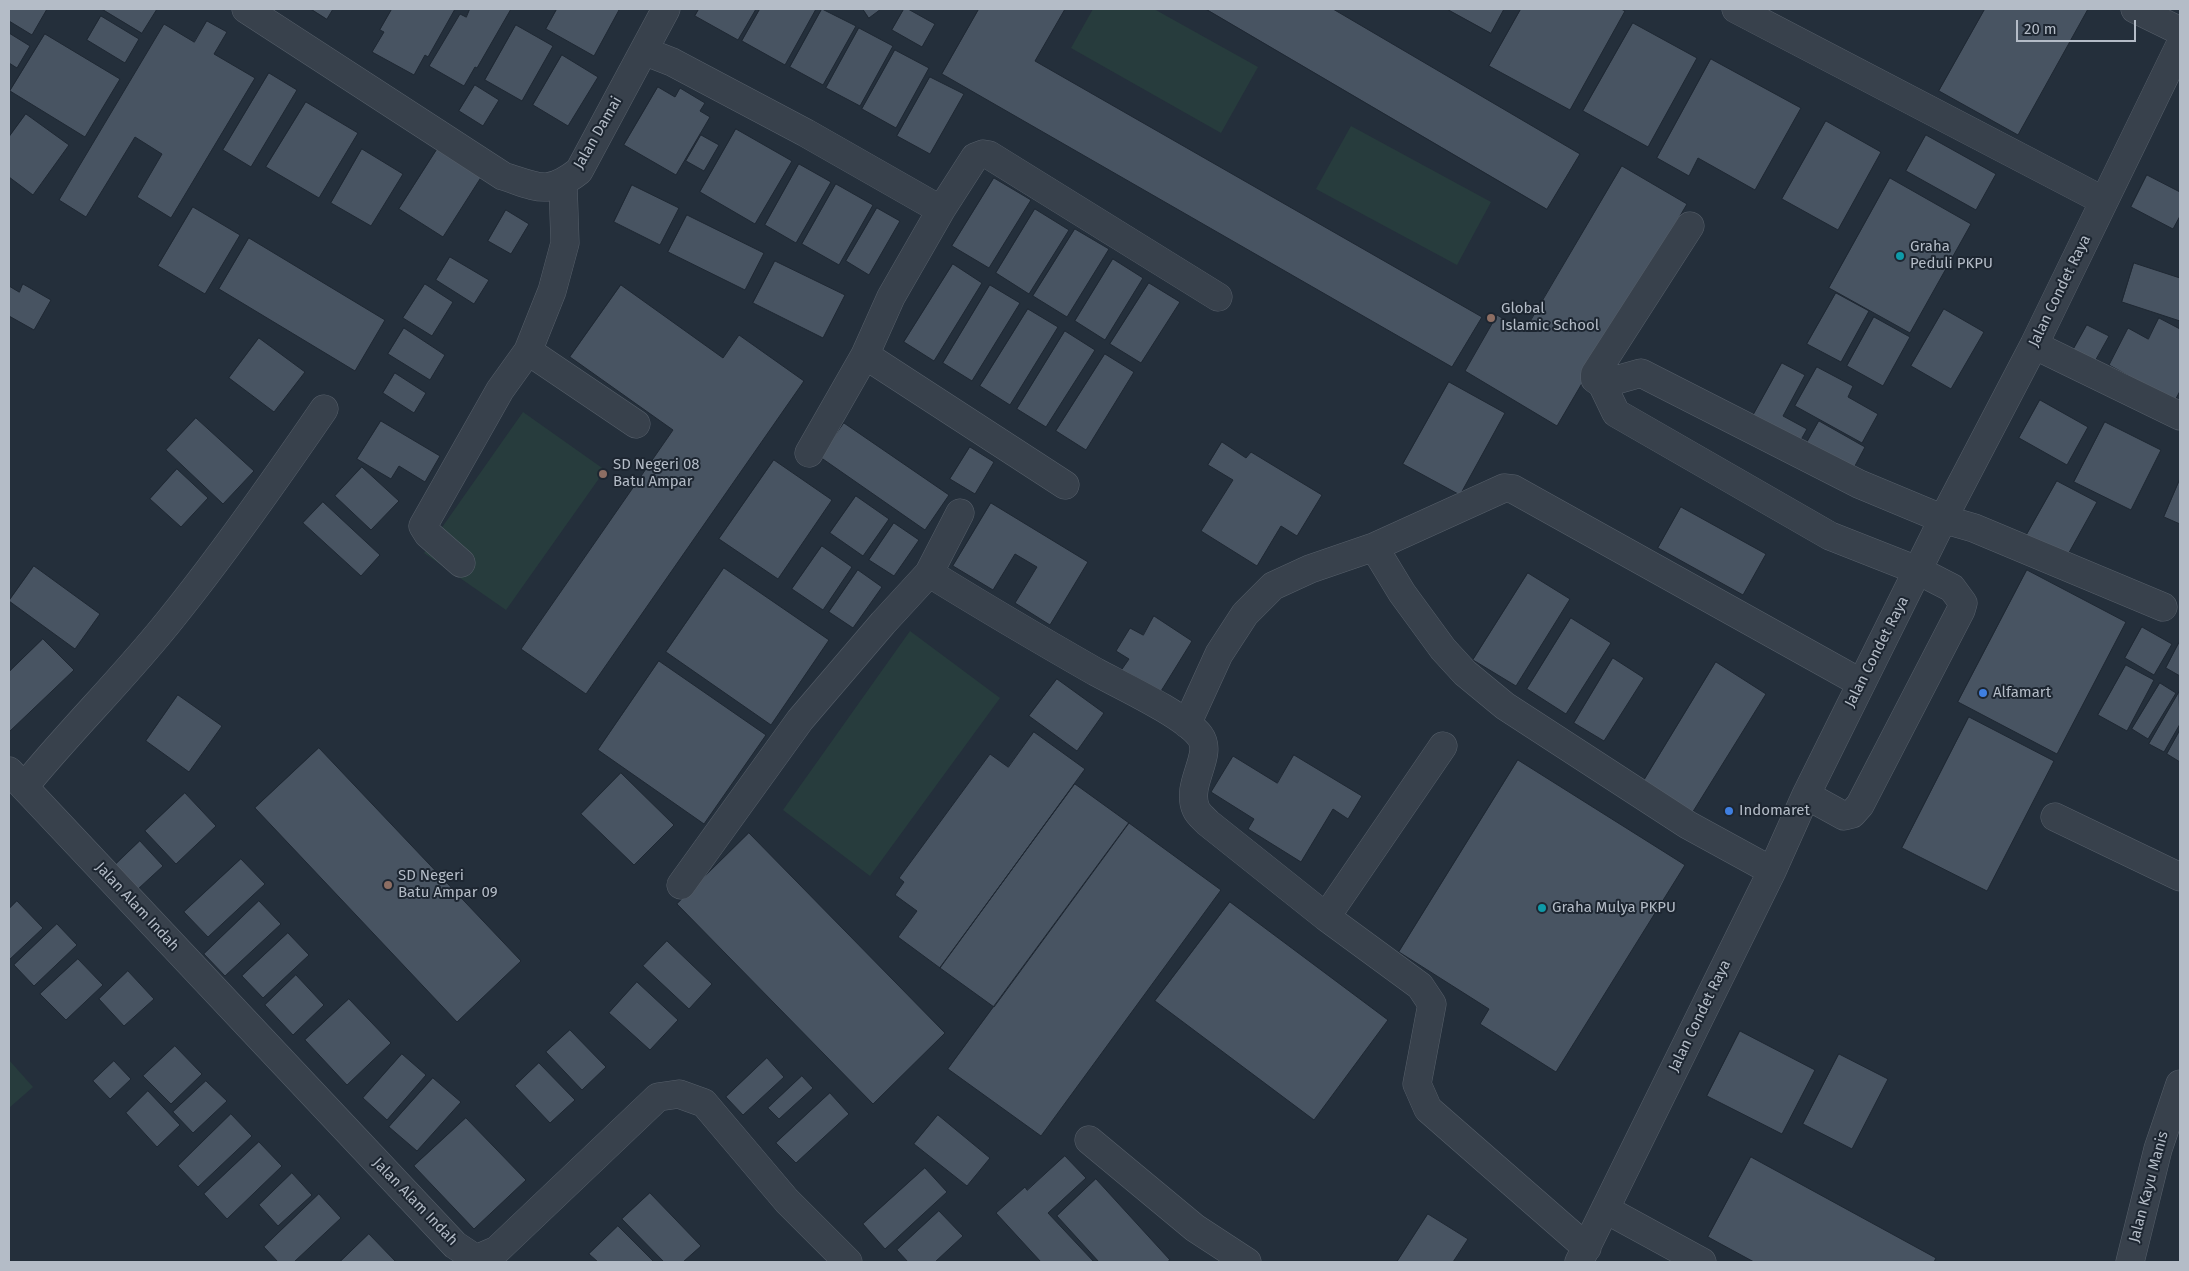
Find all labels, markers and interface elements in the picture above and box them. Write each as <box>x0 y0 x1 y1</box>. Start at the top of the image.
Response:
scale bar <box>2019 10 2139 42</box>
text: 20 m <box>2024 20 2057 38</box>
street label: Jalan Damai <box>570 94 626 172</box>
street label: Jalan Condet Raya <box>2025 232 2095 350</box>
place label: Graha Peduli PKPU <box>1910 238 1993 273</box>
marker: Graha Peduli PKPU <box>1894 250 1906 262</box>
place label: Global Islamic School <box>1501 300 1599 335</box>
marker: Global Islamic School <box>1485 312 1497 324</box>
place label: SD Negeri 08 Batu Ampar <box>613 456 700 491</box>
marker: SD Negeri 08 Batu Ampar <box>597 468 609 480</box>
street label: Jalan Condet Raya <box>1841 593 1913 711</box>
place label: Alfamart <box>1993 684 2051 702</box>
marker: Alfamart <box>1977 687 1989 699</box>
place label: Indomaret <box>1739 802 1810 820</box>
marker: Indomaret <box>1723 805 1735 817</box>
street label: Jalan Alam Indah <box>91 859 183 955</box>
place label: SD Negeri Batu Ampar 09 <box>398 867 498 902</box>
marker: SD Negeri Batu Ampar 09 <box>382 879 394 891</box>
place label: Graha Mulya PKPU <box>1552 899 1676 917</box>
marker: Graha Mulya PKPU <box>1536 902 1548 914</box>
street label: Jalan Condet Raya <box>1665 957 1735 1075</box>
street label: Jalan Kayu Manis <box>2125 1129 2173 1245</box>
street label: Jalan Alam Indah <box>369 1154 461 1250</box>

